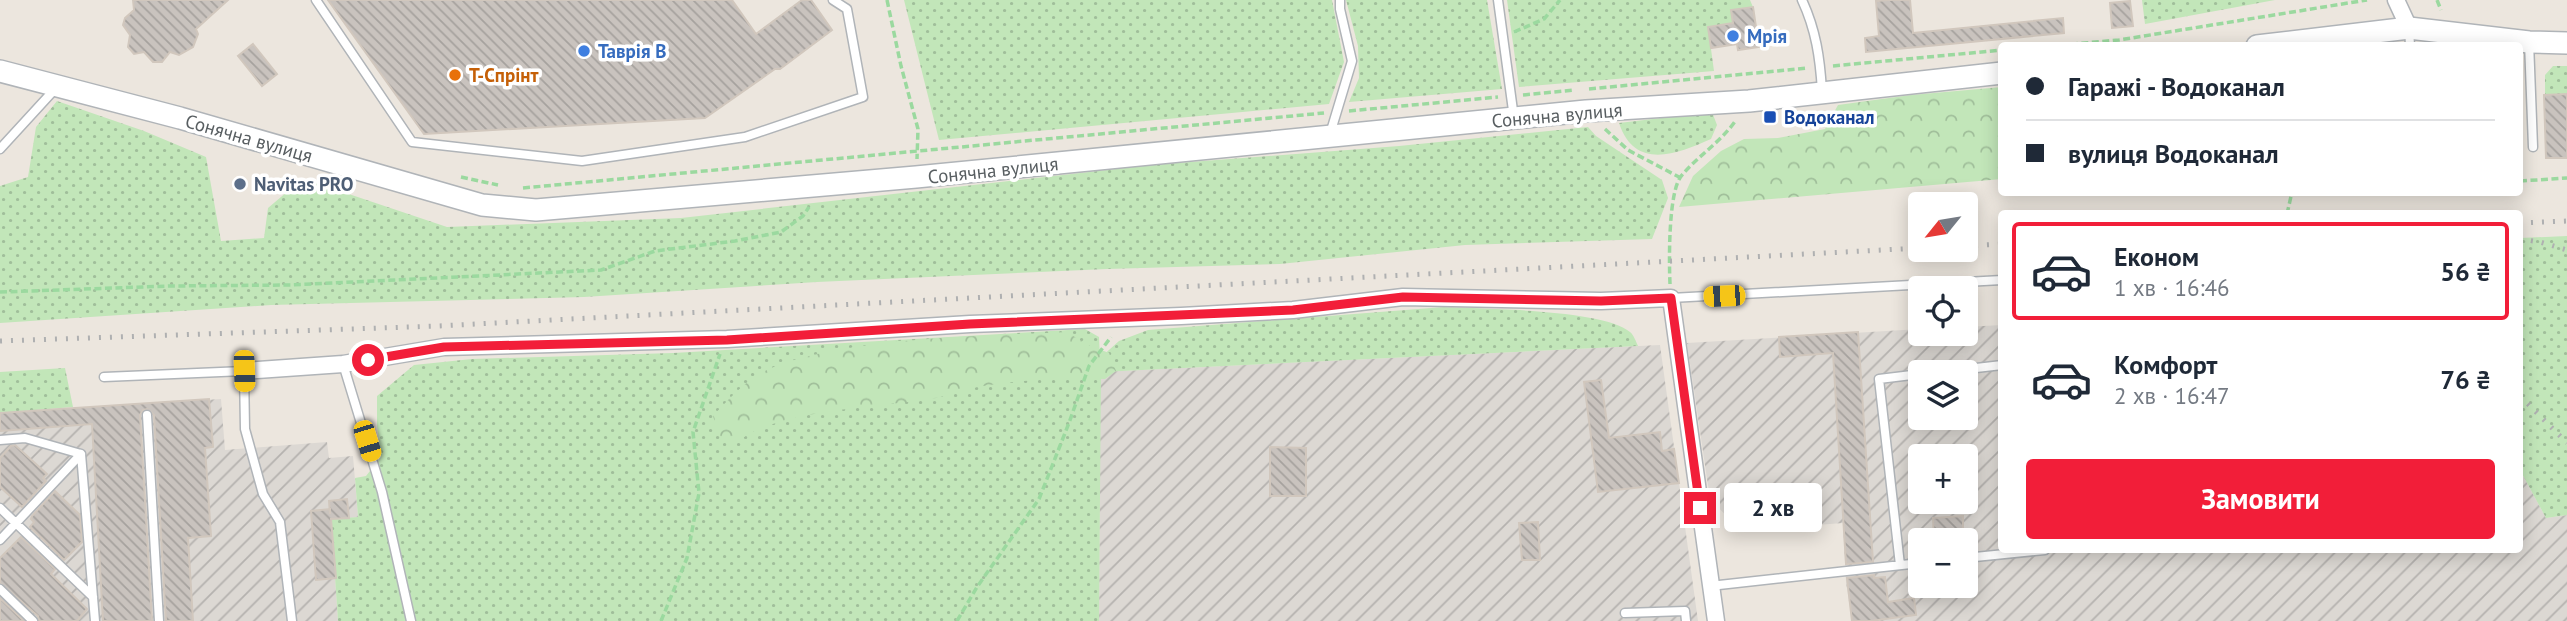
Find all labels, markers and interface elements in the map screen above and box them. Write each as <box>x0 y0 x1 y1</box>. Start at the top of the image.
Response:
place label: Мрія <box>1747 24 1787 48</box>
marker: Мрія <box>1725 28 1741 44</box>
place label: Таврія В <box>598 39 667 63</box>
marker: Таврія В <box>576 43 592 59</box>
place label: Т-Спрінт <box>469 63 539 87</box>
marker: Т-Спрінт <box>447 67 463 83</box>
text: Гаражі - Водоканал <box>2068 70 2285 103</box>
street label: Сонячна вулиця <box>1491 97 1623 133</box>
place label: Водоканал <box>1784 105 1875 129</box>
street label: Сонячна вулиця <box>183 108 315 168</box>
marker: Водоканал <box>1762 109 1778 125</box>
text: вулиця Водоканал <box>2068 137 2279 170</box>
street label: Сонячна вулиця <box>927 151 1059 189</box>
place label: Navitas PRO <box>254 172 354 196</box>
marker: Navitas PRO <box>232 176 248 192</box>
north arrow <box>1908 192 1978 262</box>
map controls <box>1908 192 1978 598</box>
icon: car <box>2030 240 2093 303</box>
text: Економ <box>2114 240 2199 273</box>
text: 56 ₴ <box>2440 255 2491 288</box>
text: 1 хв · 16:46 <box>2114 273 2230 302</box>
button: locate <box>1908 276 1978 346</box>
car <box>1703 285 1746 307</box>
route start <box>352 344 384 376</box>
icon: car <box>2030 348 2093 411</box>
text: Комфорт <box>2114 348 2217 381</box>
car <box>233 350 256 392</box>
button: layers <box>1908 360 1978 430</box>
text: 76 ₴ <box>2440 363 2491 396</box>
text: 2 хв · 16:47 <box>2114 381 2230 410</box>
car <box>351 418 384 464</box>
button: + <box>1908 444 1978 514</box>
button: Замовити <box>2026 459 2495 539</box>
callout: 2 хв <box>1724 484 1823 532</box>
route end <box>1684 492 1716 524</box>
text: 2 хв <box>1752 493 1794 522</box>
button: − <box>1908 528 1978 598</box>

